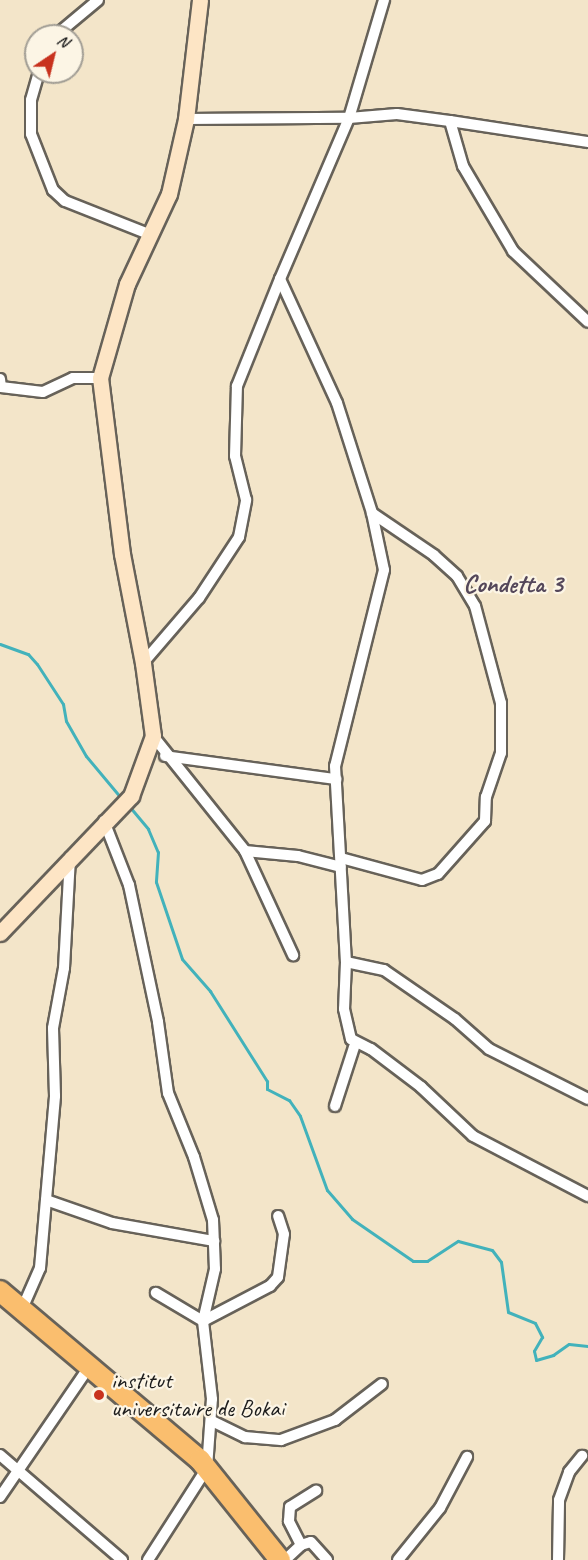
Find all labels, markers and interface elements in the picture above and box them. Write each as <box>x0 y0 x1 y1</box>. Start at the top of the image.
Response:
north arrow <box>24 24 84 84</box>
text: N <box>53 30 73 52</box>
district label: Сondetta 3 <box>463 568 563 600</box>
place label: institut universitaire de Bokai <box>111 1367 283 1423</box>
marker: institut universitaire de Bokai <box>92 1388 106 1402</box>

